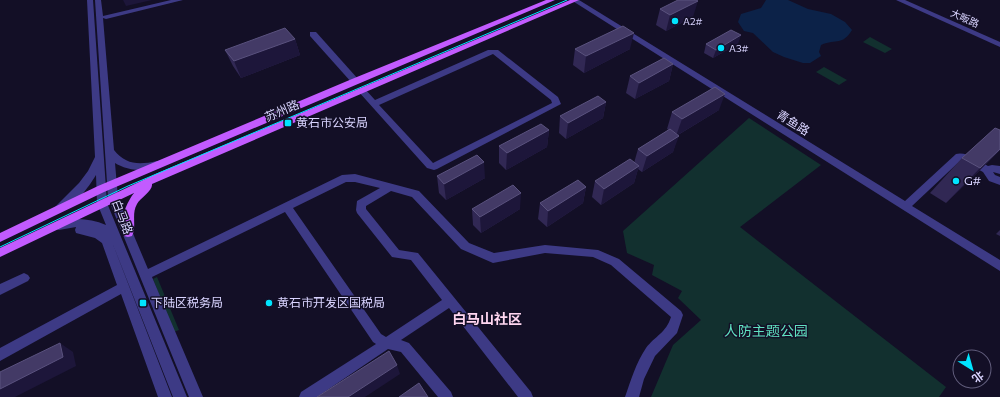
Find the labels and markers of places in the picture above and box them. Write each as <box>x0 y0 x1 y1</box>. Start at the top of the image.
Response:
place label: A2# <box>683 15 702 27</box>
marker: A2# <box>670 16 680 26</box>
place label: A3# <box>729 42 749 54</box>
marker: A3# <box>716 43 726 53</box>
place label: 黄石市公安局 <box>296 115 368 129</box>
marker: 黄石市公安局 <box>283 118 293 128</box>
place label: G# <box>964 173 981 187</box>
marker: G# <box>951 176 961 186</box>
place label: 下陆区税务局 <box>151 295 223 309</box>
place label: 黄石市开发区国税局 <box>277 295 385 309</box>
marker: 下陆区税务局 <box>138 298 148 308</box>
marker: 黄石市开发区国税局 <box>264 298 274 308</box>

